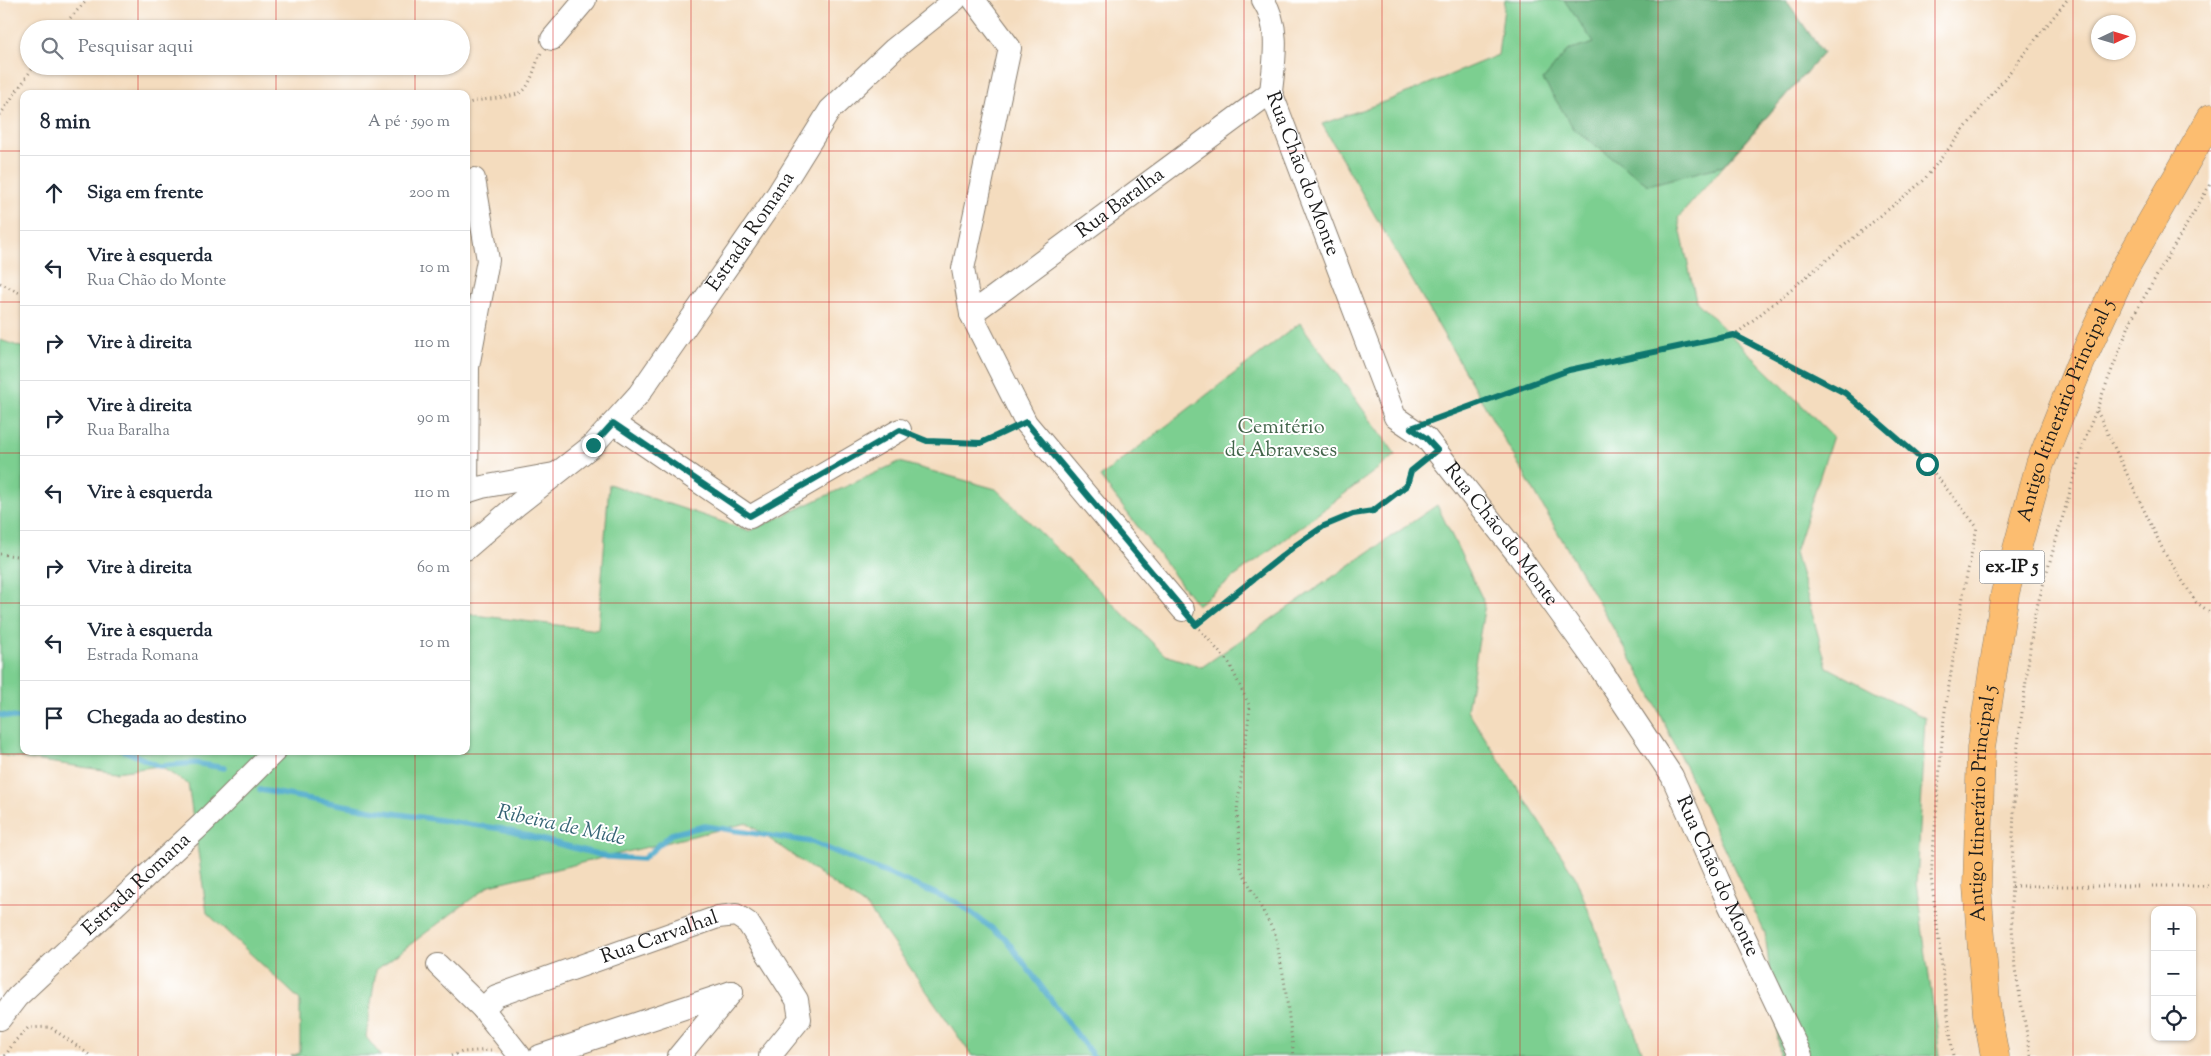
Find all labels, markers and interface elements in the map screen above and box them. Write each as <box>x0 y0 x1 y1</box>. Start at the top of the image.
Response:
north arrow <box>2091 15 2136 60</box>
search box <box>20 20 470 75</box>
icon: search <box>38 34 66 62</box>
text: Pesquisar aqui <box>78 34 193 61</box>
street label: Rua Chão do Monte <box>1258 87 1347 260</box>
text: 8 min <box>40 108 91 138</box>
text: A pé · 590 m <box>368 111 450 134</box>
street label: Rua Baralha <box>1070 161 1171 246</box>
street label: Estrada Romana <box>700 166 802 298</box>
icon: ahead <box>40 179 68 207</box>
text: Siga em frente <box>87 180 203 207</box>
text: 200 m <box>409 182 450 205</box>
text: Vire à esquerda <box>87 243 213 270</box>
icon: left <box>40 254 68 282</box>
text: 10 m <box>420 257 450 280</box>
text: Rua Chão do Monte <box>87 270 226 293</box>
street label: Antigo Itinerário Principal 5 <box>2010 294 2123 525</box>
icon: right <box>40 329 68 357</box>
text: Vire à direita <box>87 330 192 357</box>
text: 110 m <box>414 332 450 355</box>
text: Vire à direita <box>87 393 192 420</box>
icon: right <box>40 404 68 432</box>
text: 90 m <box>417 407 450 430</box>
park label: Cemitério de Abraveses <box>1225 414 1337 466</box>
text: Rua Baralha <box>87 420 170 443</box>
route end <box>582 434 605 457</box>
route start <box>1916 453 1939 476</box>
street label: Rua Chão do Monte <box>1436 457 1565 612</box>
icon: left <box>40 479 68 507</box>
text: Vire à esquerda <box>87 480 213 507</box>
text: 110 m <box>414 482 450 505</box>
road number: ex-IP 5 <box>1980 550 2044 584</box>
icon: right <box>40 554 68 582</box>
text: Vire à direita <box>87 555 192 582</box>
text: 60 m <box>417 557 450 580</box>
text: Vire à esquerda <box>87 618 213 645</box>
icon: left <box>40 629 68 657</box>
text: 10 m <box>420 632 450 655</box>
text: Estrada Romana <box>87 645 199 668</box>
street label: Antigo Itinerário Principal 5 <box>1962 683 2005 923</box>
icon: arrive <box>40 704 68 732</box>
text: Chegada ao destino <box>87 705 247 732</box>
street label: Rua Chão do Monte <box>1668 791 1766 962</box>
water label: Ribeira de Mide <box>494 798 628 854</box>
street label: Estrada Romana <box>76 827 198 943</box>
street label: Rua Carvalhal <box>597 903 723 972</box>
map controls <box>2151 906 2196 1041</box>
button: + <box>2151 906 2196 951</box>
button: − <box>2151 951 2196 996</box>
button: locate <box>2151 996 2196 1041</box>

